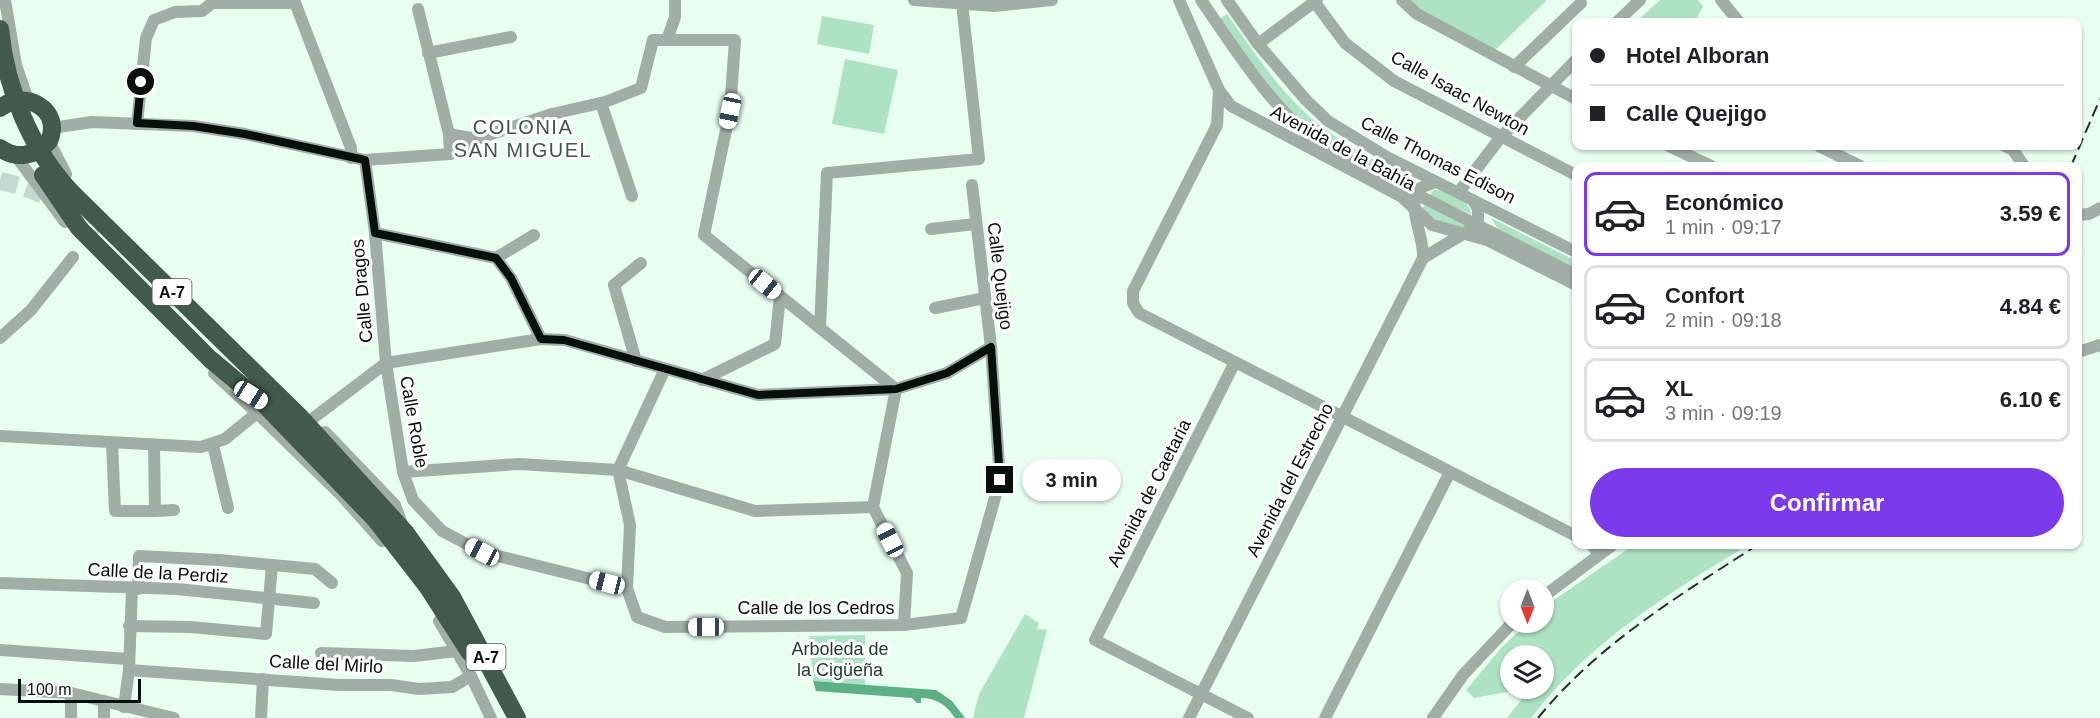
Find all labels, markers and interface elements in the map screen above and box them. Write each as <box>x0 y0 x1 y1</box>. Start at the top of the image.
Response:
text: Hotel Alboran <box>1626 43 1769 68</box>
street label: Calle Isaac Newton <box>1387 47 1533 139</box>
route start <box>127 68 154 95</box>
car <box>717 92 743 130</box>
street label: Avenida de la Bahía <box>1267 101 1420 195</box>
text: Calle Quejigo <box>1626 101 1767 126</box>
street label: Calle Thomas Edison <box>1357 112 1519 208</box>
district label: COLONIA SAN MIGUEL <box>454 116 592 161</box>
icon: car <box>1593 187 1647 241</box>
text: Económico <box>1665 190 1784 215</box>
text: 3.59 € <box>2000 201 2061 226</box>
text: 1 min · 09:17 <box>1665 216 1782 238</box>
street label: Calle Quejigo <box>983 221 1017 331</box>
street label: Calle Dragos <box>348 238 376 344</box>
car <box>745 266 785 302</box>
road number: A-7 <box>152 279 192 305</box>
icon: car <box>1593 280 1647 334</box>
text: Confort <box>1665 283 1744 308</box>
text: 4.84 € <box>2000 294 2061 319</box>
text: 2 min · 09:18 <box>1665 309 1782 331</box>
icon: car <box>1593 373 1647 427</box>
street label: Calle Roble <box>396 374 432 470</box>
text: XL <box>1665 376 1693 401</box>
car <box>231 378 271 412</box>
text: 6.10 € <box>2000 387 2061 412</box>
street label: Avenida del Estrecho <box>1243 400 1337 560</box>
text: 3 min · 09:19 <box>1665 402 1782 424</box>
street label: Avenida de Caetaria <box>1103 415 1195 570</box>
callout: 3 min <box>1021 459 1120 501</box>
route end <box>986 466 1013 493</box>
button: Confirmar <box>1590 468 2064 537</box>
text: 3 min <box>1045 469 1098 491</box>
car <box>874 520 906 560</box>
car <box>462 536 502 568</box>
street label: Calle de la Perdiz <box>87 559 229 587</box>
car <box>587 570 627 596</box>
north arrow <box>1500 579 1554 633</box>
map controls <box>1500 579 1554 699</box>
street label: Calle de los Cedros <box>737 598 895 618</box>
car <box>688 618 724 636</box>
park label: Arboleda de la Cigüeña <box>791 639 889 680</box>
road number: A-7 <box>466 644 506 670</box>
button: layers <box>1500 645 1554 699</box>
street label: Calle del Mirlo <box>269 651 383 677</box>
scale bar <box>18 676 141 704</box>
text: 100 m <box>27 681 71 698</box>

